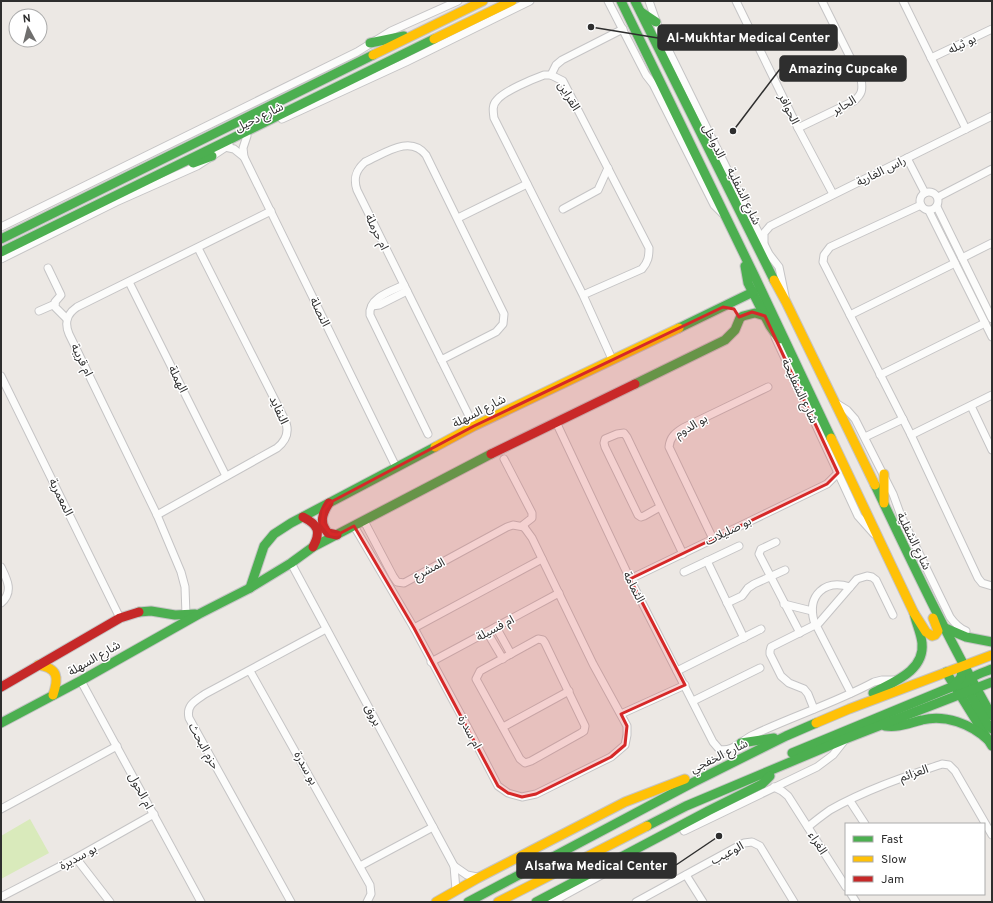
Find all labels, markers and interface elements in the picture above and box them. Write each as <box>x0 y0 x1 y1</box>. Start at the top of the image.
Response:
north arrow <box>8 8 48 48</box>
text: N <box>22 12 32 26</box>
callout: Al-Mukhtar Medical Center <box>658 25 837 50</box>
text: Al-Mukhtar Medical Center <box>666 31 830 47</box>
street label: بو ثيله <box>946 31 979 58</box>
callout: Amazing Cupcake <box>780 56 906 81</box>
text: Amazing Cupcake <box>788 62 898 78</box>
street label: القراين <box>553 79 583 114</box>
street label: الحوافر <box>773 91 802 128</box>
street label: الحاير <box>829 93 860 120</box>
street label: شارع دحيل <box>232 99 286 137</box>
street label: الدواخل <box>698 122 728 161</box>
street label: راس الغارية <box>854 153 909 191</box>
street label: شارع الشفلية <box>722 165 764 228</box>
street label: ام حرملة <box>360 212 392 253</box>
street label: النصلة <box>305 295 333 330</box>
street label: ام قريبة <box>66 341 96 380</box>
street label: شارع الشفليحة <box>777 356 821 426</box>
street label: الهملة <box>164 363 191 396</box>
street label: شارع السهلة <box>450 392 509 432</box>
street label: النفايد <box>265 394 291 427</box>
street label: بو الدوم <box>672 411 711 443</box>
street label: المعمرية <box>44 476 76 519</box>
street label: شارع الشفلية <box>892 510 934 573</box>
street label: بو صليلات <box>703 514 754 550</box>
street label: المشرع <box>411 555 448 585</box>
street label: الثمامة <box>618 569 648 606</box>
street label: ام فسيلة <box>474 612 517 646</box>
street label: شارع السهلة <box>65 637 124 680</box>
street label: بروق <box>360 702 384 729</box>
street label: ام سدرة <box>454 713 485 752</box>
street label: حزم البحث <box>184 720 222 773</box>
street label: شارع الخفجي <box>688 736 751 778</box>
street label: بو سدرة <box>289 749 321 788</box>
street label: العزائم <box>898 762 931 786</box>
street label: ام الحول <box>124 770 156 813</box>
legend <box>845 823 985 895</box>
street label: الغراء <box>804 829 830 858</box>
text: Fast <box>881 832 903 848</box>
street label: الوعيب <box>708 838 747 869</box>
street label: بو سديرة <box>57 841 100 874</box>
text: Slow <box>881 852 907 868</box>
callout: Alsafwa Medical Center <box>517 853 676 878</box>
text: Alsafwa Medical Center <box>525 859 668 875</box>
text: Jam <box>881 872 904 888</box>

